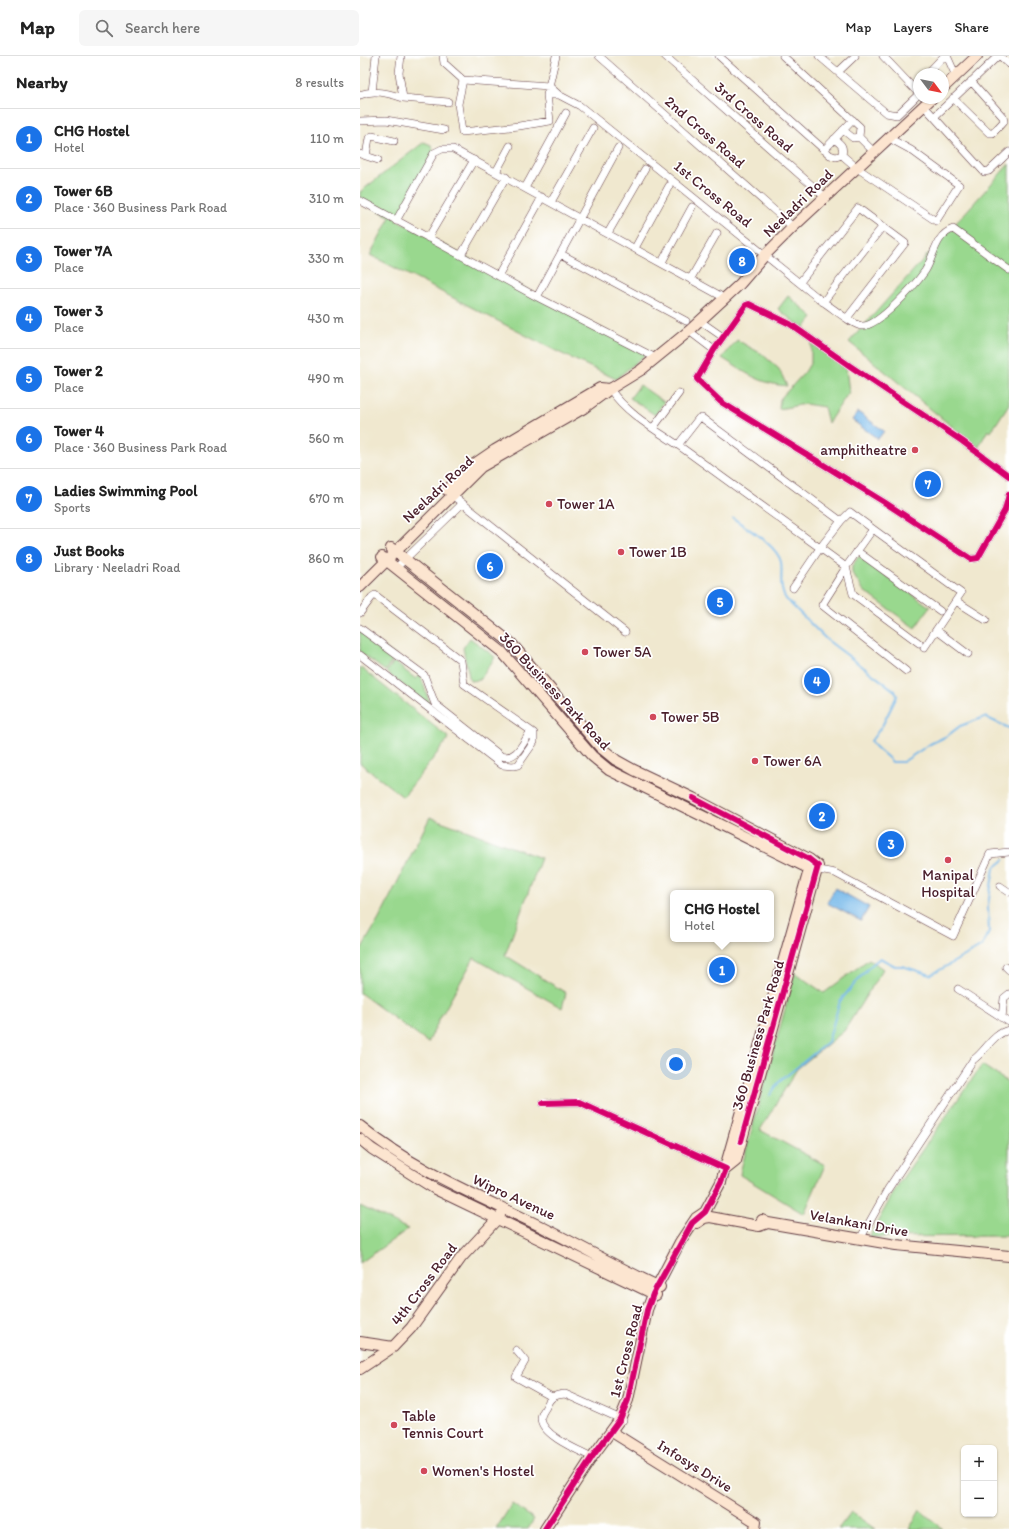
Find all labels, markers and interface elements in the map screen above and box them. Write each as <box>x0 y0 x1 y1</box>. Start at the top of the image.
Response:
search box <box>79 10 359 46</box>
text: Map <box>20 16 55 39</box>
icon: search <box>93 17 115 39</box>
text: Search here <box>125 19 200 37</box>
text: Map <box>846 19 871 36</box>
text: Layers <box>893 19 932 36</box>
text: Share <box>954 19 989 36</box>
north arrow <box>913 68 949 104</box>
text: Nearby <box>16 72 68 92</box>
text: 8 results <box>295 75 344 90</box>
street label: 3rd Cross Road <box>711 78 797 156</box>
street label: 2nd Cross Road <box>661 92 749 172</box>
text: CHG Hostel <box>54 122 129 140</box>
text: 1 <box>26 131 32 146</box>
text: 110 m <box>310 131 344 146</box>
text: Hotel <box>54 140 84 155</box>
street label: 1st Cross Road <box>670 157 756 231</box>
street label: Neeladri Road <box>759 165 837 241</box>
text: Tower 6B <box>54 182 113 200</box>
text: 2 <box>26 191 32 206</box>
text: 310 m <box>309 191 344 206</box>
text: Place · 360 Business Park Road <box>54 200 227 215</box>
text: Tower 7A <box>54 242 112 260</box>
pin: 8 <box>729 246 755 276</box>
text: 3 <box>25 251 33 266</box>
text: 330 m <box>308 251 344 266</box>
text: Place <box>54 260 84 275</box>
text: Tower 3 <box>54 302 103 320</box>
text: 4 <box>25 311 33 326</box>
text: 430 m <box>307 311 344 326</box>
text: Place <box>54 320 84 335</box>
text: Tower 2 <box>54 362 103 380</box>
text: 5 <box>26 371 32 386</box>
text: 490 m <box>308 371 344 386</box>
text: Place <box>54 380 84 395</box>
text: Tower 4 <box>54 422 104 440</box>
text: 6 <box>26 431 32 446</box>
text: 560 m <box>308 431 344 446</box>
text: Place · 360 Business Park Road <box>54 440 227 455</box>
place label: amphitheatre <box>820 441 907 459</box>
marker: amphitheatre <box>910 445 920 455</box>
street label: Neeladri Road <box>399 451 478 526</box>
pin: 7 <box>915 469 941 499</box>
text: Ladies Swimming Pool <box>54 482 198 500</box>
text: 7 <box>26 491 32 506</box>
text: 670 m <box>309 491 344 506</box>
place label: Tower 1A <box>557 495 615 513</box>
marker: Tower 1A <box>544 499 554 509</box>
text: Sports <box>54 500 90 515</box>
text: Just Books <box>54 542 124 560</box>
place label: Tower 1B <box>629 543 687 561</box>
marker: Tower 1B <box>616 547 626 557</box>
text: 8 <box>25 551 33 566</box>
text: 860 m <box>308 551 344 566</box>
pin: 6 <box>477 551 503 581</box>
text: Library · Neeladri Road <box>54 560 181 575</box>
pin: 5 <box>707 587 733 617</box>
street label: 360 Business Park Road <box>496 628 615 754</box>
place label: Tower 5A <box>593 643 652 661</box>
marker: Tower 5A <box>580 647 590 657</box>
pin: 4 <box>804 666 830 696</box>
place label: Tower 5B <box>661 708 720 726</box>
marker: Tower 5B <box>648 712 658 722</box>
place label: Tower 6A <box>763 752 822 770</box>
marker: Tower 6A <box>750 756 760 766</box>
pin: 2 <box>809 801 835 831</box>
pin: 3 <box>878 829 904 859</box>
marker: Manipal Hospital <box>943 855 953 865</box>
place label: Manipal Hospital <box>921 866 976 901</box>
popup <box>670 890 774 942</box>
text: CHG Hostel <box>684 900 760 918</box>
text: Hotel <box>684 918 715 933</box>
pin: 1 <box>709 955 735 985</box>
street label: 360 Business Park Road <box>728 957 788 1112</box>
your location <box>666 1054 686 1074</box>
street label: Wipro Avenue <box>470 1170 558 1224</box>
street label: Velankani Drive <box>808 1205 910 1241</box>
street label: 4th Cross Road <box>387 1239 461 1329</box>
street label: 1st Cross Road <box>606 1302 646 1400</box>
place label: Table Tennis Court <box>402 1407 484 1442</box>
marker: Table Tennis Court <box>389 1420 399 1430</box>
street label: Infosys Drive <box>654 1436 736 1496</box>
map controls <box>961 1445 997 1517</box>
button: + <box>961 1445 997 1481</box>
place label: Women's Hostel <box>432 1462 535 1480</box>
marker: Women's Hostel <box>419 1466 429 1476</box>
button: − <box>961 1481 997 1517</box>

